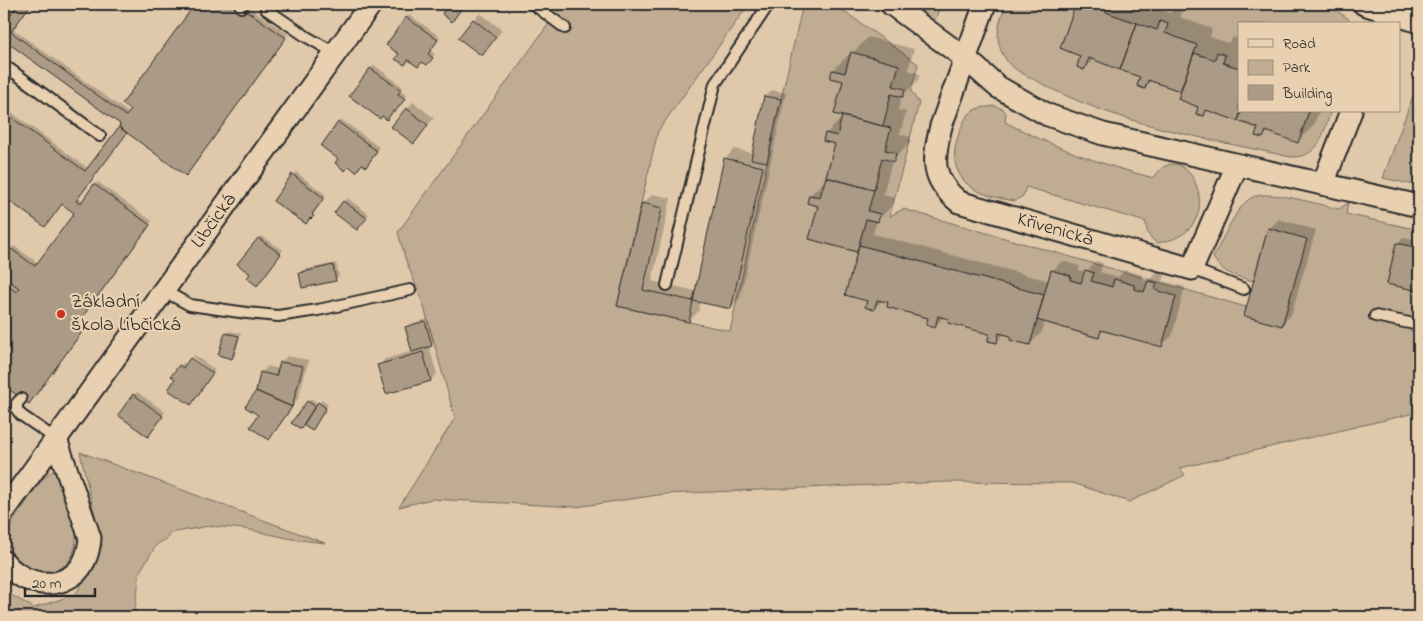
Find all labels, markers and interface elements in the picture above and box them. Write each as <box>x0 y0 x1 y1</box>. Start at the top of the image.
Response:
legend <box>1238 22 1400 112</box>
text: Road <box>1283 33 1316 55</box>
text: Park <box>1283 57 1311 79</box>
text: Building <box>1282 83 1332 106</box>
street label: Libčická <box>184 187 244 255</box>
street label: Křivenická <box>1014 205 1097 254</box>
place label: Základní škola Libčická <box>71 288 181 340</box>
marker: Základní škola Libčická <box>55 308 67 320</box>
scale bar <box>25 566 95 598</box>
text: 20 m <box>32 573 62 595</box>

